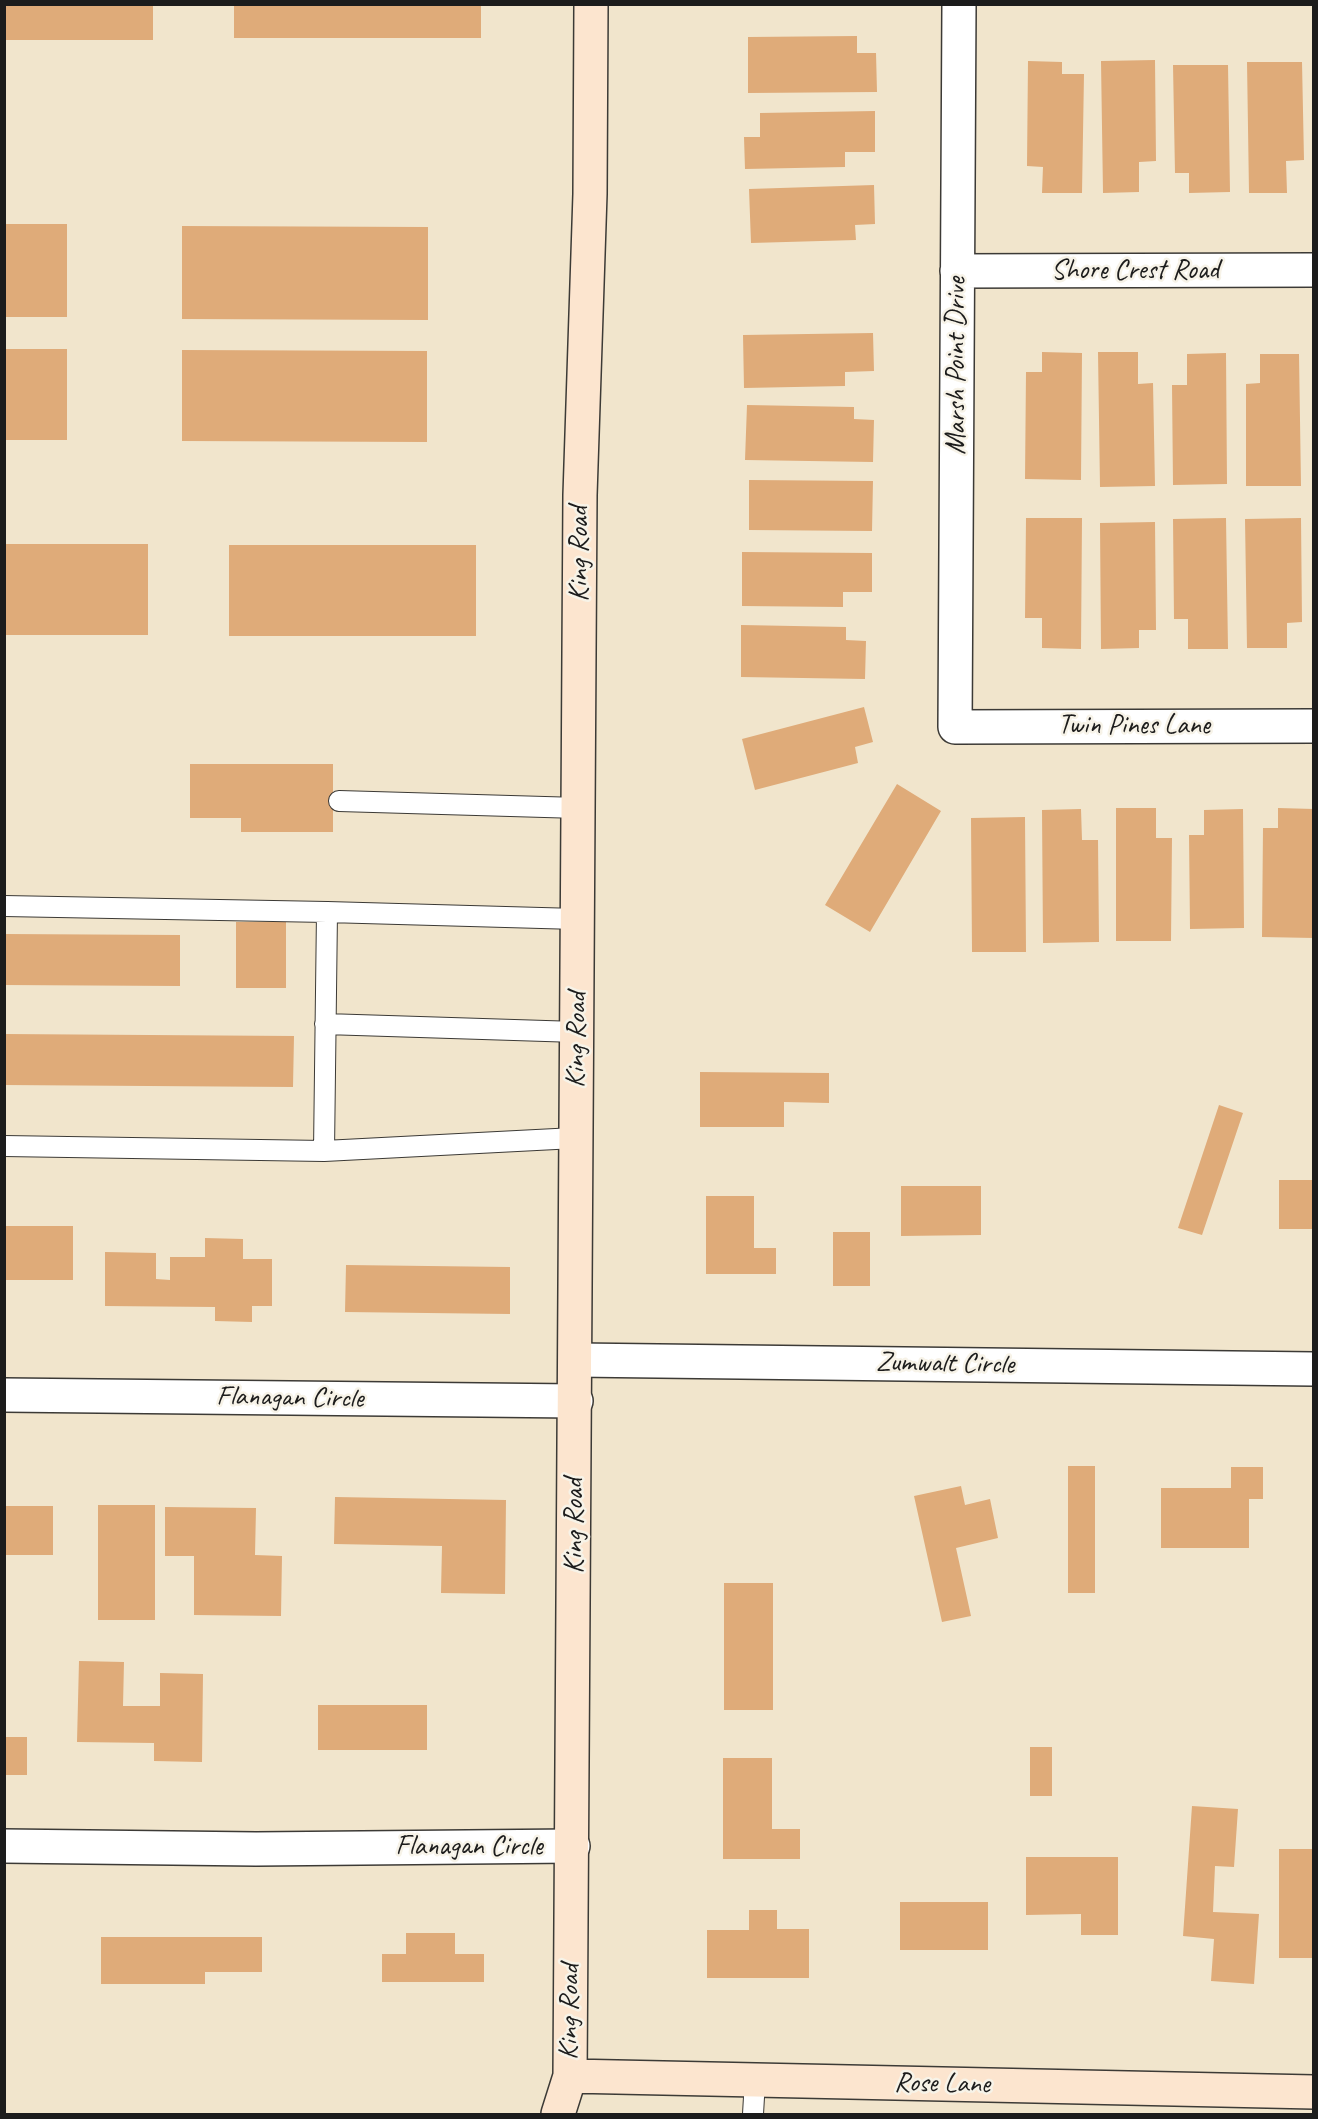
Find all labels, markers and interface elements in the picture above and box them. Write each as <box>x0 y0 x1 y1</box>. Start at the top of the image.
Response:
street label: Shore Crest Road <box>1051 254 1219 288</box>
street label: Marsh Point Drive <box>940 277 974 455</box>
street label: King Road <box>563 506 597 602</box>
street label: Twin Pines Lane <box>1058 709 1210 743</box>
street label: King Road <box>559 992 595 1088</box>
street label: Zumwalt Circle <box>875 1346 1015 1382</box>
street label: Flanagan Circle <box>216 1380 364 1416</box>
street label: King Road <box>558 1478 592 1574</box>
street label: Flanagan Circle <box>395 1830 543 1864</box>
street label: King Road <box>552 1964 588 2060</box>
street label: Rose Lane <box>894 2066 990 2102</box>

